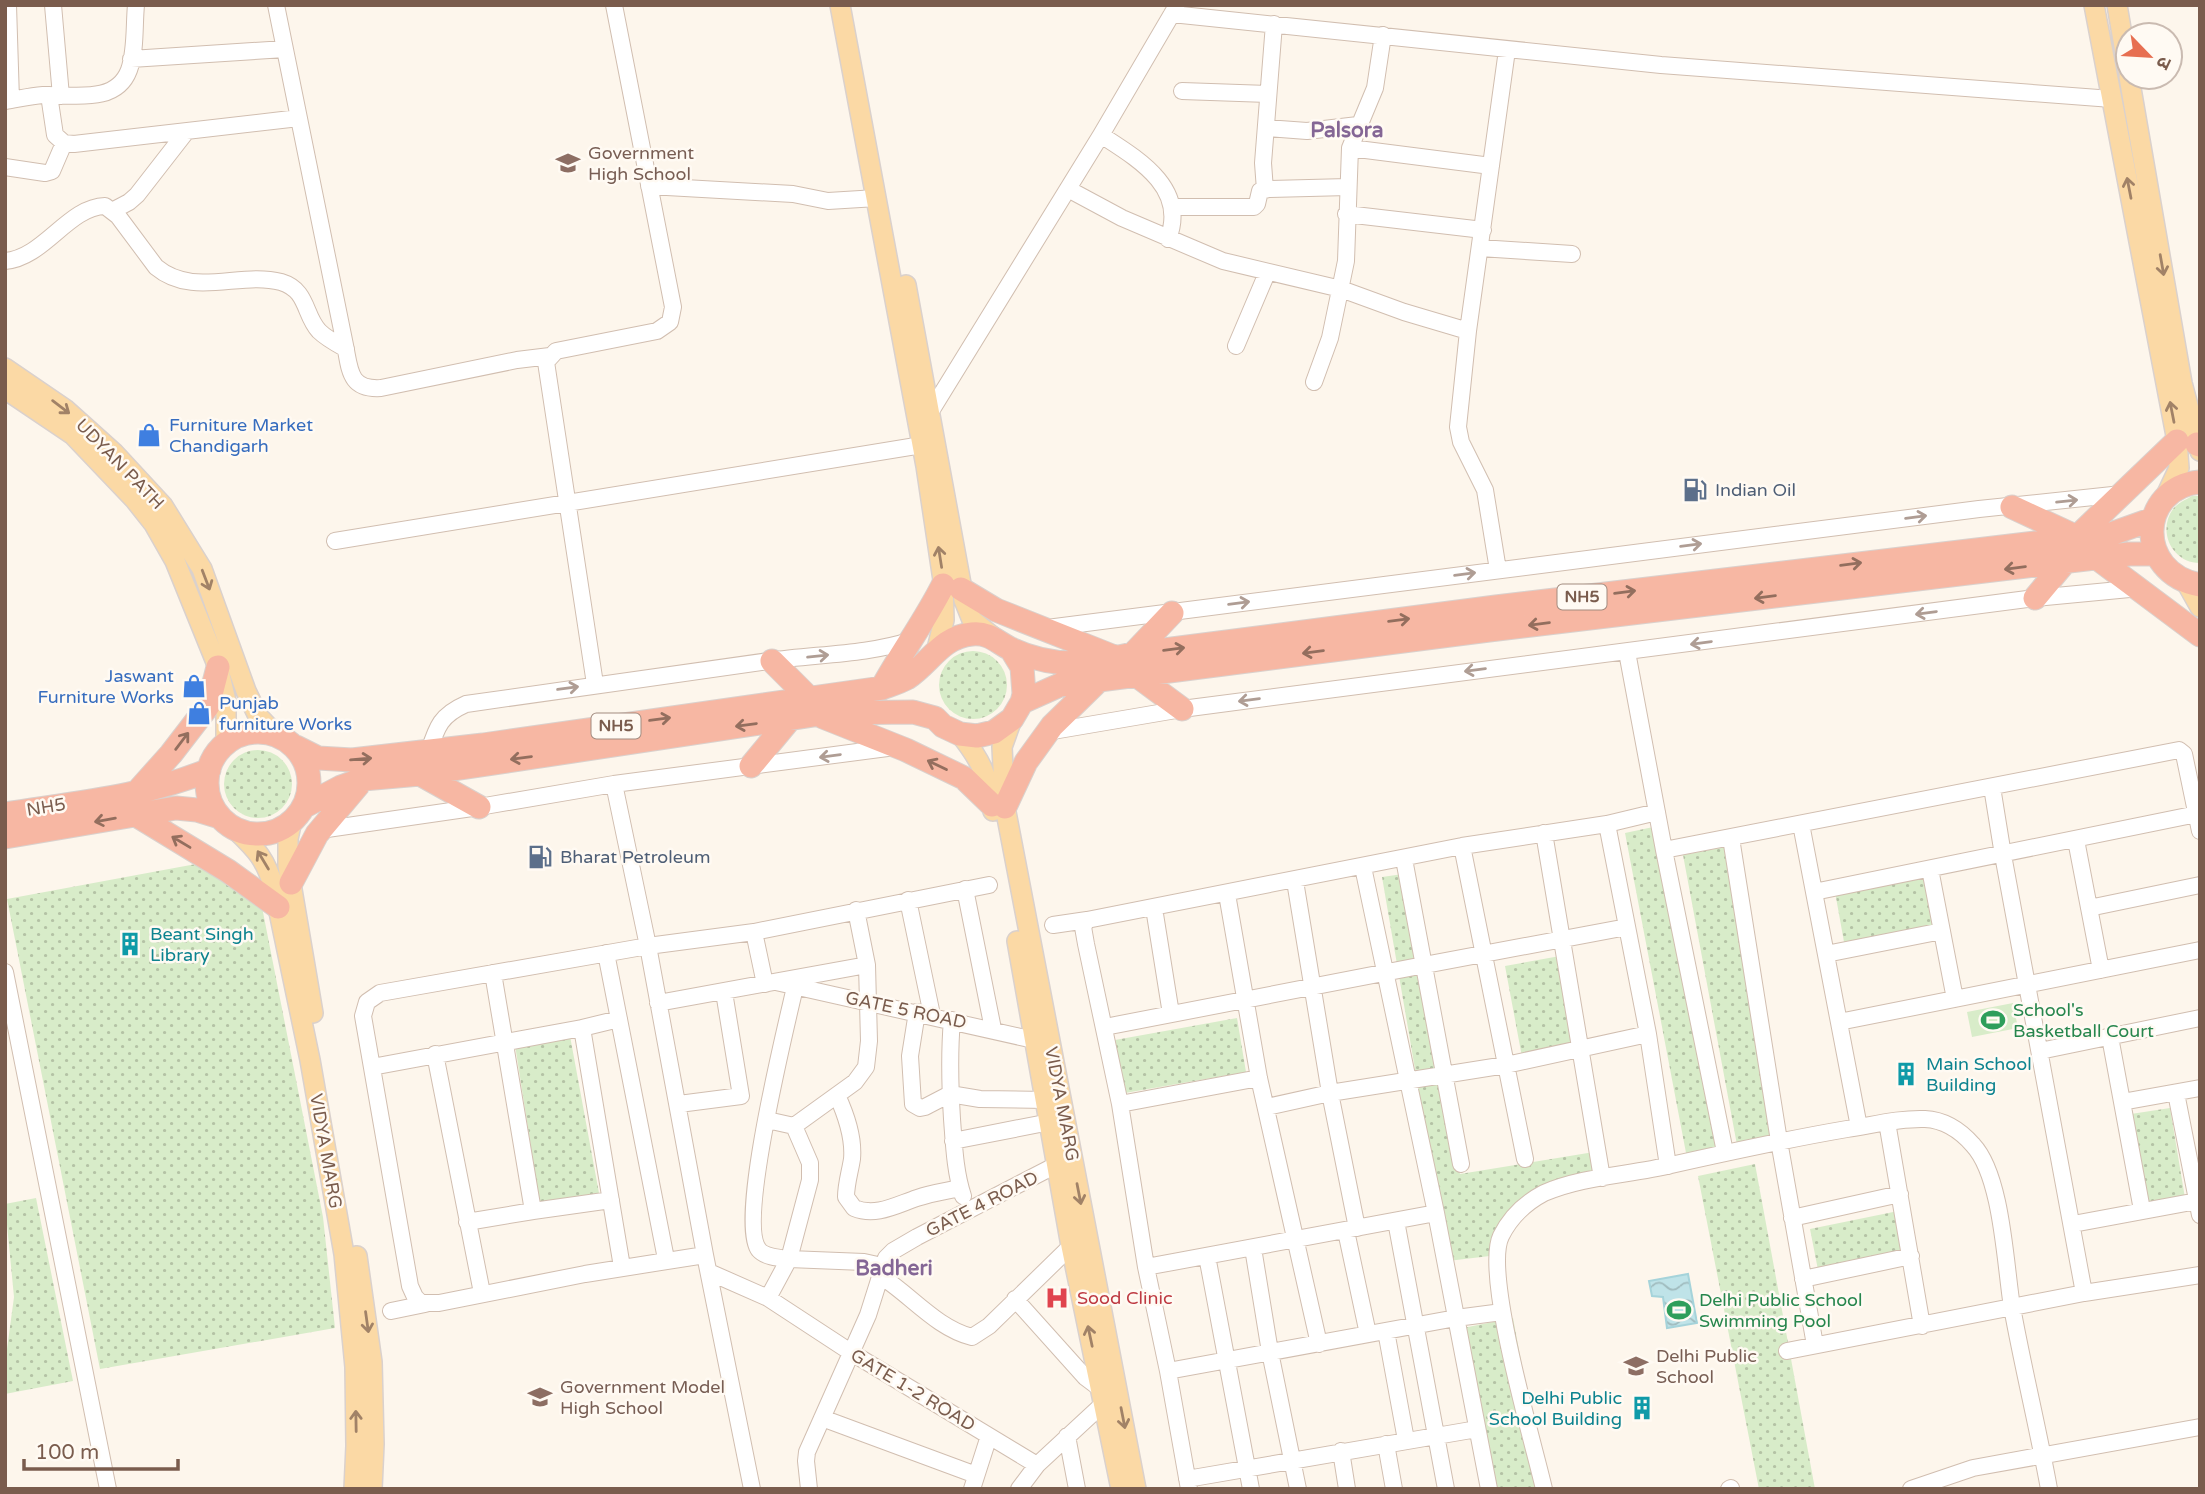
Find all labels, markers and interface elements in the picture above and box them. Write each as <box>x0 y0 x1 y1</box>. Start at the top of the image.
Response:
north arrow <box>2114 21 2184 91</box>
text: उ <box>2151 53 2176 73</box>
district label: Palsora <box>1310 118 1384 143</box>
place label: Government High School <box>588 142 694 185</box>
school or university icon: Government High School <box>554 149 582 177</box>
one-way arrow <box>2122 177 2136 200</box>
one-way arrow <box>2156 253 2169 276</box>
one-way arrow <box>52 399 71 414</box>
one-way arrow <box>2165 401 2178 424</box>
street label: UDYAN PATH <box>71 414 169 514</box>
place label: Furniture Market Chandigarh <box>169 414 313 457</box>
shop icon: Furniture Market Chandigarh <box>135 421 163 449</box>
fuel station icon: Indian Oil <box>1681 476 1709 504</box>
place label: Indian Oil <box>1715 479 1796 501</box>
one-way arrow <box>2055 494 2078 507</box>
one-way arrow <box>1904 511 1927 524</box>
one-way arrow <box>1679 539 1701 552</box>
one-way arrow <box>933 546 946 569</box>
one-way arrow <box>1839 557 1862 570</box>
one-way arrow <box>2004 561 2027 574</box>
one-way arrow <box>1453 567 1476 580</box>
one-way arrow <box>200 568 213 590</box>
road number: NH5 <box>1558 584 1606 610</box>
one-way arrow <box>1613 585 1636 598</box>
one-way arrow <box>1754 591 1777 604</box>
one-way arrow <box>1227 597 1250 610</box>
one-way arrow <box>1915 606 1938 619</box>
one-way arrow <box>1388 613 1410 626</box>
one-way arrow <box>1528 618 1551 631</box>
one-way arrow <box>1690 636 1713 649</box>
one-way arrow <box>1162 642 1185 655</box>
one-way arrow <box>1302 646 1325 659</box>
one-way arrow <box>806 649 829 662</box>
one-way arrow <box>1464 664 1487 677</box>
place label: Jaswant Furniture Works <box>37 665 174 708</box>
shop icon: Jaswant Furniture Works <box>180 672 208 700</box>
one-way arrow <box>556 681 579 694</box>
place label: Punjab furniture Works <box>219 692 352 735</box>
one-way arrow <box>1238 693 1261 706</box>
shop icon: Punjab furniture Works <box>185 699 213 727</box>
one-way arrow <box>648 712 671 725</box>
road number: NH5 <box>592 713 640 738</box>
one-way arrow <box>735 719 758 732</box>
one-way arrow <box>174 732 189 750</box>
one-way arrow <box>819 750 842 763</box>
one-way arrow <box>350 752 372 765</box>
one-way arrow <box>510 752 533 765</box>
one-way arrow <box>927 758 948 772</box>
street label: NH5 <box>25 793 67 821</box>
one-way arrow <box>94 814 117 827</box>
one-way arrow <box>171 834 191 848</box>
fuel station icon: Bharat Petroleum <box>526 843 554 871</box>
place label: Bharat Petroleum <box>560 846 710 868</box>
one-way arrow <box>256 850 270 870</box>
place label: Beant Singh Library <box>150 923 254 966</box>
building icon: Beant Singh Library <box>116 930 144 958</box>
street label: GATE 5 ROAD <box>843 986 969 1034</box>
place label: School's Basketball Court <box>2013 999 2154 1042</box>
sports icon: School's Basketball Court <box>1979 1006 2007 1034</box>
street label: VIDYA MARG <box>1040 1045 1084 1163</box>
place label: Main School Building <box>1926 1053 2032 1096</box>
building icon: Main School Building <box>1892 1060 1920 1088</box>
street label: VIDYA MARG <box>305 1092 347 1210</box>
street label: GATE 4 ROAD <box>922 1166 1042 1242</box>
one-way arrow <box>1073 1182 1086 1205</box>
district label: Badheri <box>855 1256 933 1281</box>
hospital icon: Sood Clinic <box>1043 1284 1071 1312</box>
place label: Sood Clinic <box>1077 1287 1173 1309</box>
place label: Delhi Public School Swimming Pool <box>1699 1289 1863 1332</box>
sports icon: Delhi Public School Swimming Pool <box>1665 1296 1693 1324</box>
one-way arrow <box>360 1310 373 1333</box>
one-way arrow <box>1083 1325 1097 1348</box>
street label: GATE 1-2 ROAD <box>847 1344 979 1436</box>
place label: Delhi Public School <box>1656 1345 1757 1388</box>
school or university icon: Delhi Public School <box>1622 1352 1650 1380</box>
place label: Government Model High School <box>560 1376 725 1419</box>
school or university icon: Government Model High School <box>526 1383 554 1411</box>
place label: Delhi Public School Building <box>1489 1387 1622 1430</box>
building icon: Delhi Public School Building <box>1628 1394 1656 1422</box>
one-way arrow <box>1116 1406 1130 1429</box>
one-way arrow <box>349 1409 363 1432</box>
scale bar <box>24 1428 178 1472</box>
text: 100 m <box>35 1440 99 1465</box>

